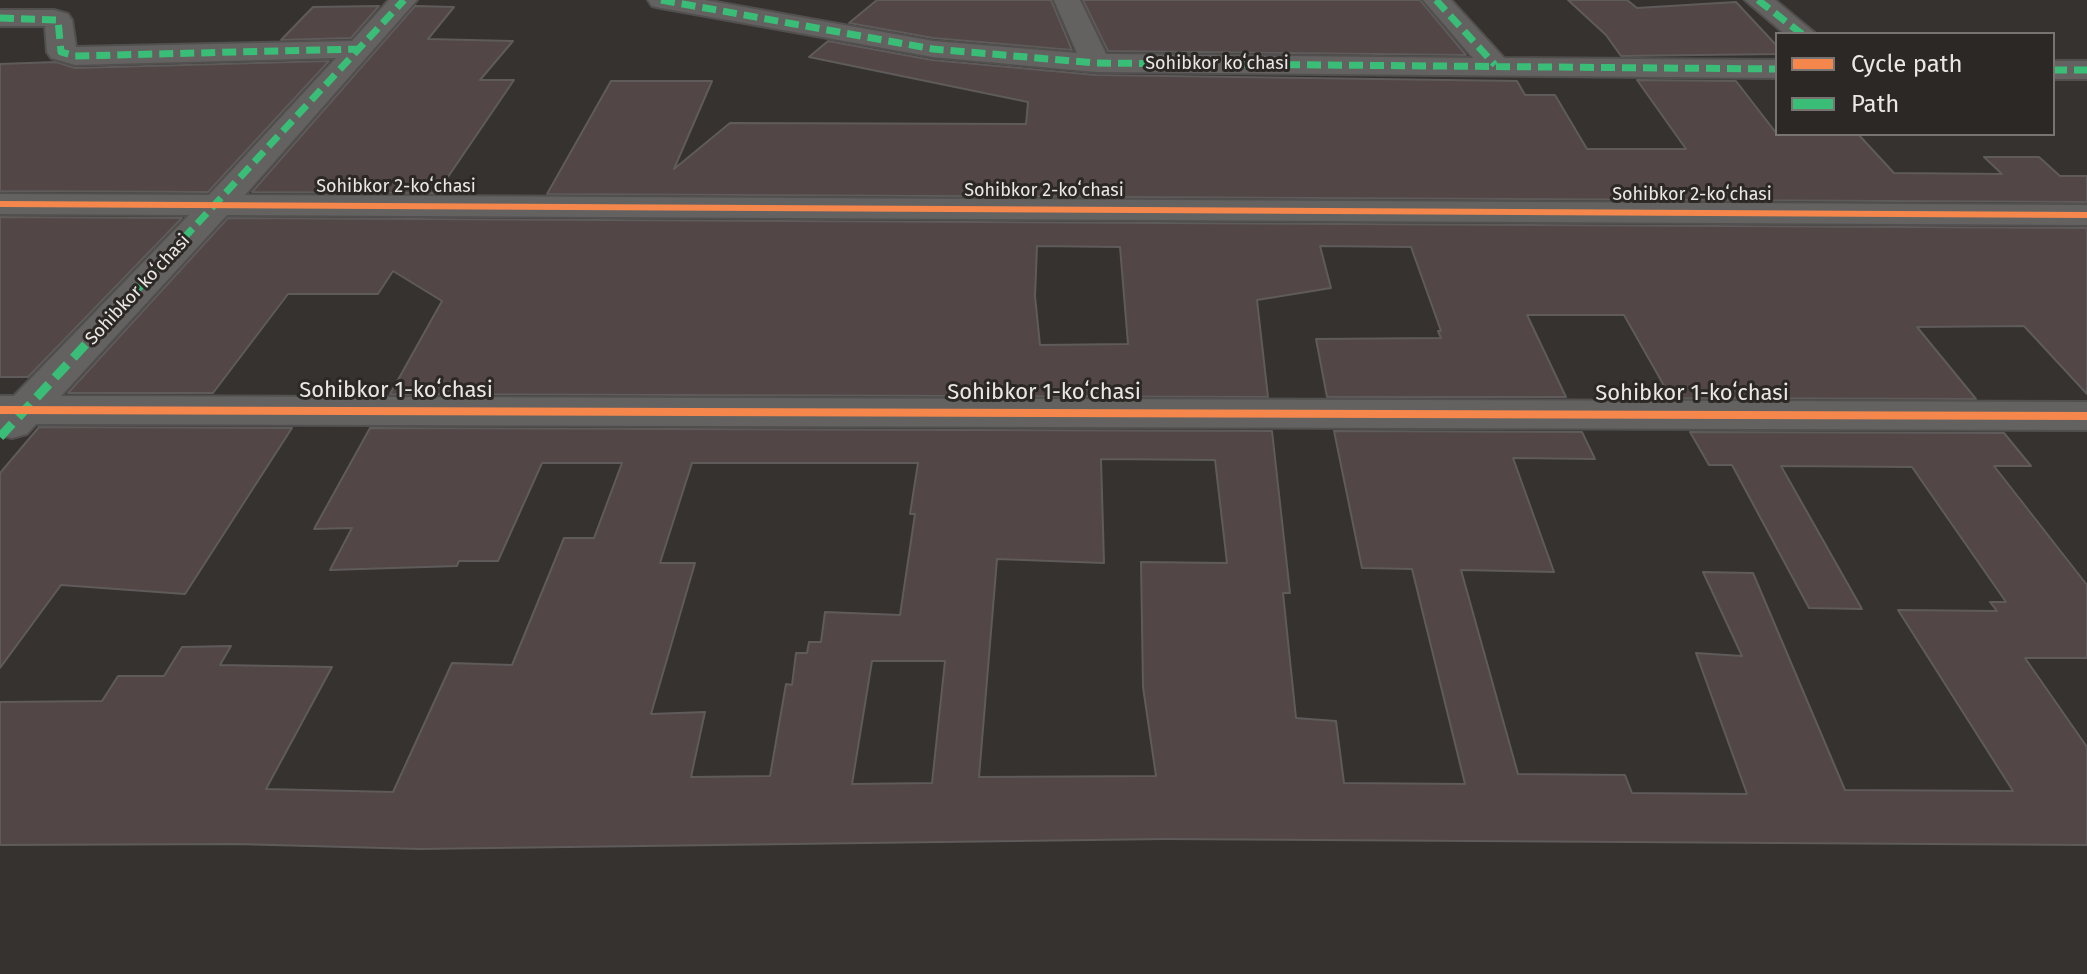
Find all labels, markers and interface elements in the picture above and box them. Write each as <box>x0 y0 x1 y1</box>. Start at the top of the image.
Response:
legend <box>1775 32 2055 136</box>
text: Cycle path <box>1851 50 1963 78</box>
street label: Sohibkor koʻchasi <box>1145 53 1289 75</box>
text: Path <box>1851 90 1899 118</box>
street label: Sohibkor 2-koʻchasi <box>316 176 476 198</box>
street label: Sohibkor 2-koʻchasi <box>964 180 1124 202</box>
street label: Sohibkor 2-koʻchasi <box>1612 184 1772 206</box>
street label: Sohibkor koʻchasi <box>81 230 195 350</box>
street label: Sohibkor 1-koʻchasi <box>299 378 493 404</box>
street label: Sohibkor 1-koʻchasi <box>947 380 1141 406</box>
street label: Sohibkor 1-koʻchasi <box>1595 381 1789 407</box>

